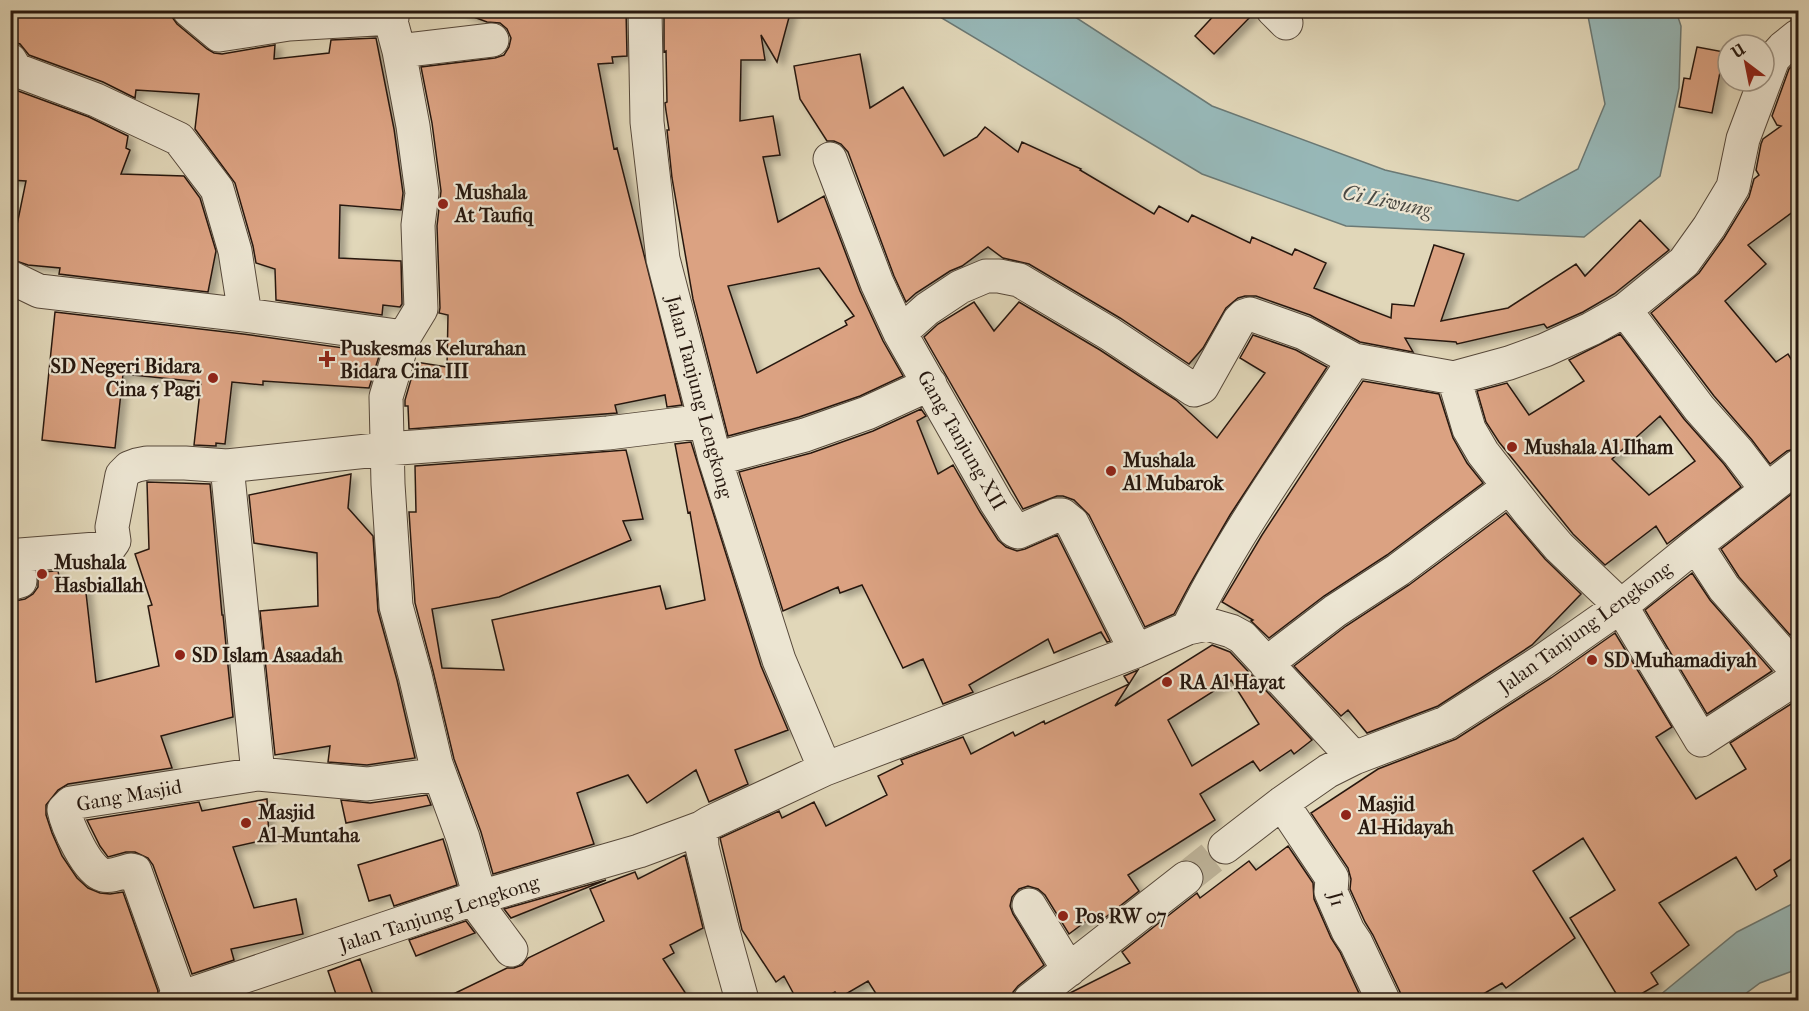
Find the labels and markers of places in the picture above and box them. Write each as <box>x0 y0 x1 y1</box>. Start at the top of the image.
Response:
place label: Mushala At Taufiq <box>453 181 534 227</box>
marker: Mushala At Taufiq <box>436 197 450 211</box>
place label: Puskesmas Kelurahan Bidara Cina III <box>340 337 527 383</box>
marker: Puskesmas Kelurahan Bidara Cina III <box>318 350 336 368</box>
place label: SD Negeri Bidara Cina 5 Pagi <box>50 355 202 401</box>
marker: SD Negeri Bidara Cina 5 Pagi <box>206 371 220 385</box>
place label: Mushala Al Ilham <box>1523 436 1674 459</box>
marker: Mushala Al Ilham <box>1505 440 1519 454</box>
place label: Mushala Al Mubarok <box>1121 449 1224 495</box>
marker: Mushala Al Mubarok <box>1104 464 1118 478</box>
place label: Mushala Hasbiallah <box>53 551 144 597</box>
marker: Mushala Hasbiallah <box>35 567 49 581</box>
place label: SD Islam Asaadah <box>192 644 344 667</box>
marker: SD Islam Asaadah <box>173 648 187 662</box>
place label: SD Muhamadiyah <box>1604 649 1758 672</box>
marker: SD Muhamadiyah <box>1585 653 1599 667</box>
place label: RA Al Hayat <box>1179 671 1286 694</box>
marker: RA Al Hayat <box>1160 675 1174 689</box>
place label: Masjid Al-Hidayah <box>1356 793 1455 839</box>
place label: Masjid Al-Muntaha <box>256 801 360 847</box>
marker: Masjid Al-Hidayah <box>1339 808 1353 822</box>
marker: Masjid Al-Muntaha <box>239 816 253 830</box>
place label: Pos RW 07 <box>1075 905 1167 928</box>
marker: Pos RW 07 <box>1056 909 1070 923</box>

